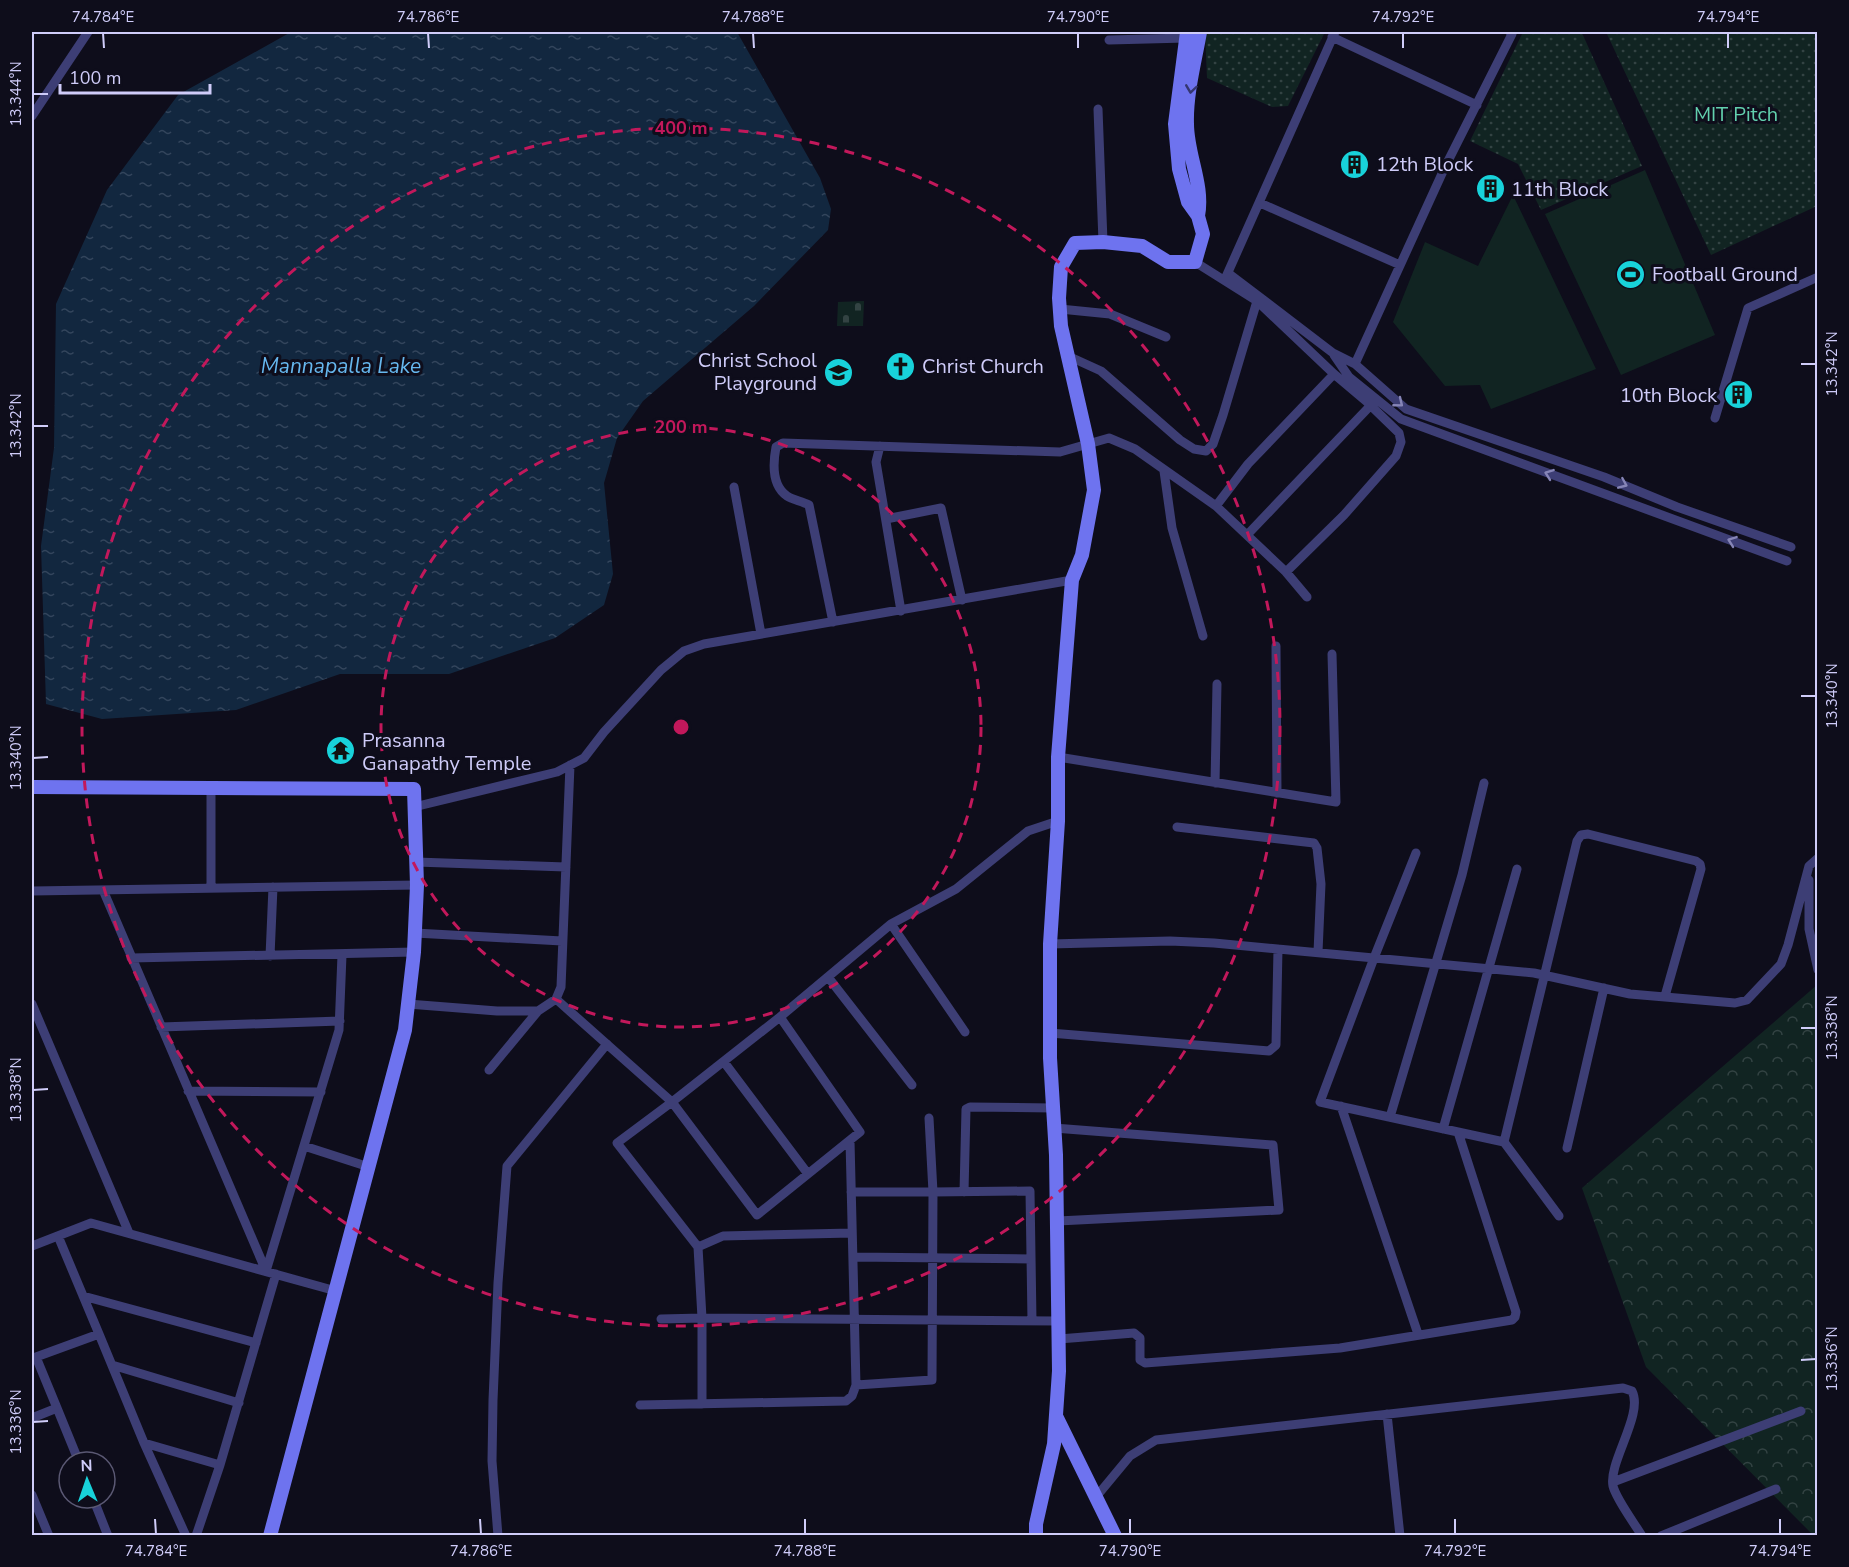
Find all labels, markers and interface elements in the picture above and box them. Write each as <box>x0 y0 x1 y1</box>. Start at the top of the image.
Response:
text: 74.784°E <box>72 7 134 27</box>
text: 74.786°E <box>397 7 459 27</box>
text: 74.788°E <box>722 7 784 27</box>
text: 74.790°E <box>1047 7 1109 27</box>
text: 74.792°E <box>1372 7 1434 27</box>
text: 74.794°E <box>1697 7 1759 27</box>
scale bar <box>60 57 210 95</box>
text: 13.344°N <box>6 61 26 127</box>
text: 100 m <box>69 66 121 90</box>
one-way arrow <box>1186 85 1198 94</box>
park label: MIT Pitch <box>1694 101 1778 128</box>
text: 400 m <box>654 116 708 140</box>
building icon: 12th Block <box>1339 148 1371 180</box>
place label: 12th Block <box>1376 151 1474 178</box>
building icon: 11th Block <box>1474 173 1506 205</box>
place label: 11th Block <box>1511 176 1609 203</box>
sports icon: Football Ground <box>1615 258 1647 290</box>
place label: Football Ground <box>1652 261 1798 288</box>
text: 13.342°N <box>1822 331 1842 397</box>
place label: Christ School Playground <box>698 347 817 397</box>
church icon: Christ Church <box>885 350 917 382</box>
water label: Mannapalla Lake <box>261 352 421 380</box>
place label: Christ Church <box>922 353 1044 380</box>
school or university icon: Christ School Playground <box>822 356 854 388</box>
building icon: 10th Block <box>1722 379 1754 411</box>
place label: 10th Block <box>1620 382 1718 409</box>
text: 13.342°N <box>6 393 26 459</box>
one-way arrow <box>1392 395 1403 406</box>
text: 200 m <box>654 415 708 439</box>
one-way arrow <box>1544 469 1555 481</box>
one-way arrow <box>1617 477 1628 489</box>
one-way arrow <box>1727 536 1738 549</box>
text: 13.340°N <box>1822 663 1842 729</box>
centre of rings <box>671 717 691 737</box>
text: 13.340°N <box>6 725 26 791</box>
place label: Prasanna Ganapathy Temple <box>362 727 531 777</box>
temple icon: Prasanna Ganapathy Temple <box>325 735 357 767</box>
text: 13.338°N <box>1822 995 1842 1061</box>
text: 13.338°N <box>6 1057 26 1123</box>
text: 13.336°N <box>1822 1326 1842 1392</box>
text: 13.336°N <box>6 1389 26 1455</box>
north arrow <box>57 1450 117 1510</box>
text: N <box>80 1455 93 1477</box>
text: 74.784°E <box>125 1541 187 1561</box>
text: 74.786°E <box>450 1541 512 1561</box>
text: 74.788°E <box>774 1541 836 1561</box>
text: 74.790°E <box>1099 1541 1161 1561</box>
text: 74.792°E <box>1424 1541 1486 1561</box>
text: 74.794°E <box>1749 1541 1811 1561</box>

